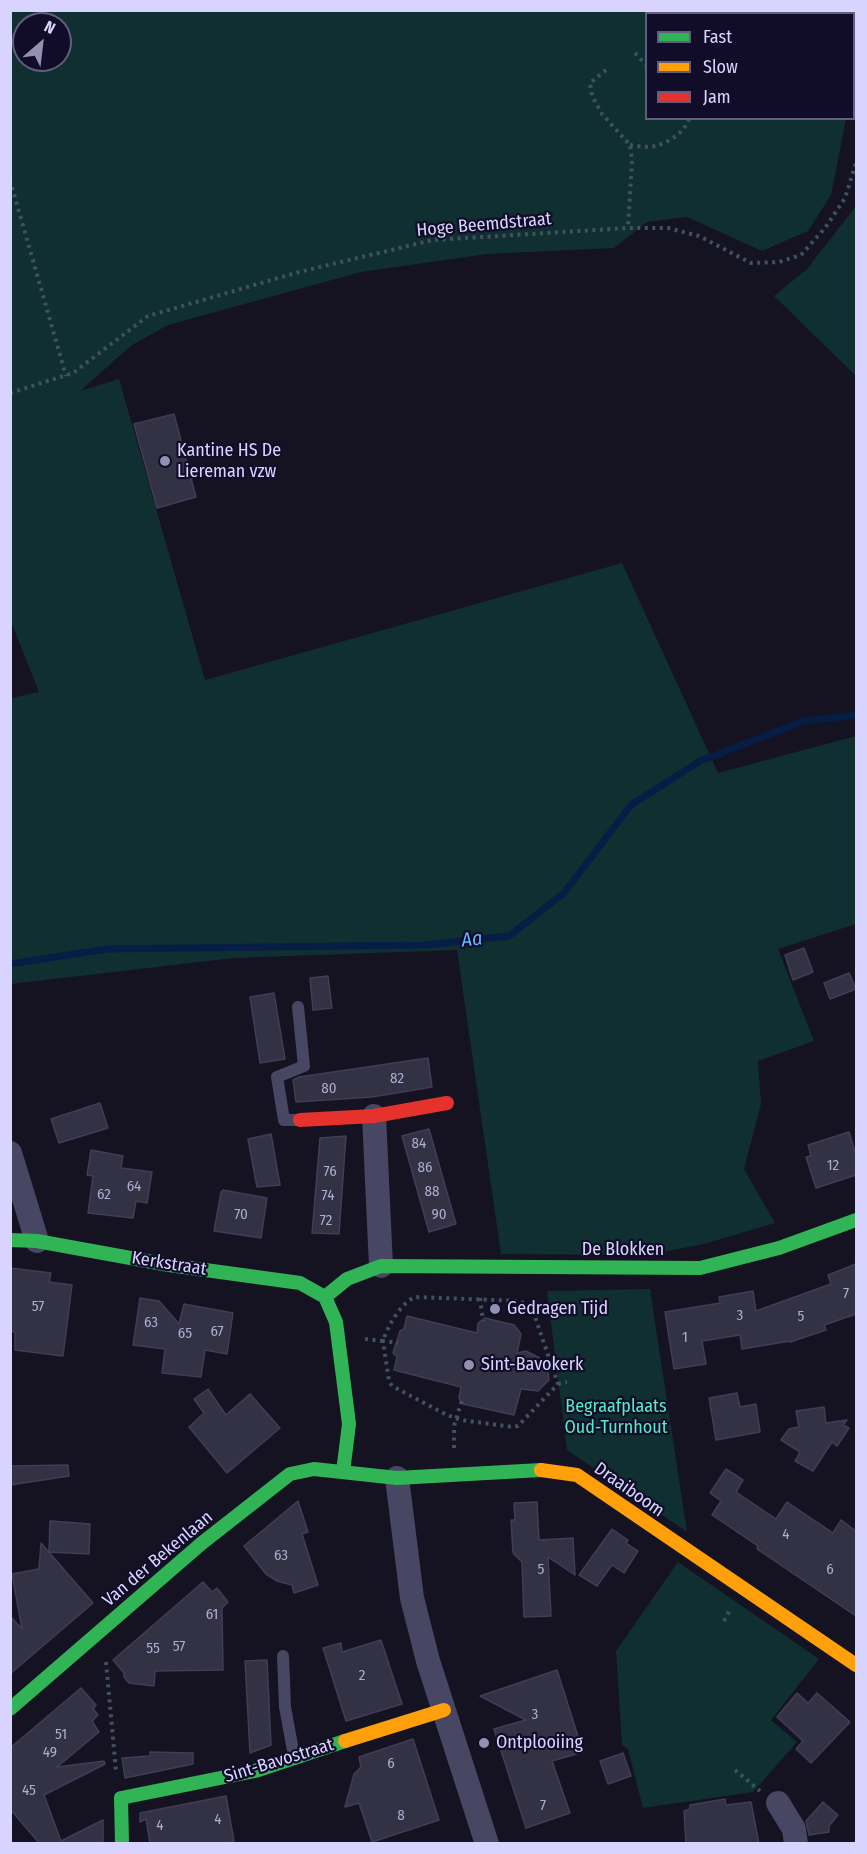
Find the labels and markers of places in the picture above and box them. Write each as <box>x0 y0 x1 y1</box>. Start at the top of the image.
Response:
place label: Kantine HS De Liereman vzw <box>177 440 281 482</box>
marker: Kantine HS De Liereman vzw <box>158 454 172 468</box>
place label: Gedragen Tijd <box>507 1298 608 1320</box>
marker: Gedragen Tijd <box>488 1302 502 1316</box>
place label: Sint-Bavokerk <box>481 1354 583 1376</box>
marker: Sint-Bavokerk <box>462 1358 476 1372</box>
place label: Ontplooiing <box>496 1732 583 1754</box>
marker: Ontplooiing <box>477 1736 491 1750</box>

